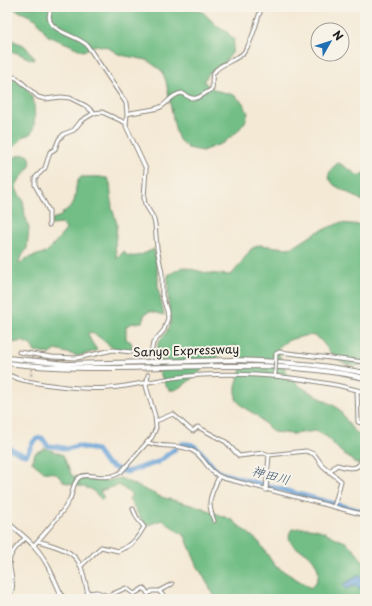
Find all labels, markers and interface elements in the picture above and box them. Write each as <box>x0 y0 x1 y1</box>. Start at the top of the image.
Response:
north arrow <box>310 22 350 62</box>
text: N <box>329 27 348 44</box>
street label: Sanyo Expressway <box>133 339 239 361</box>
water label: 神田川 <box>250 460 292 489</box>

